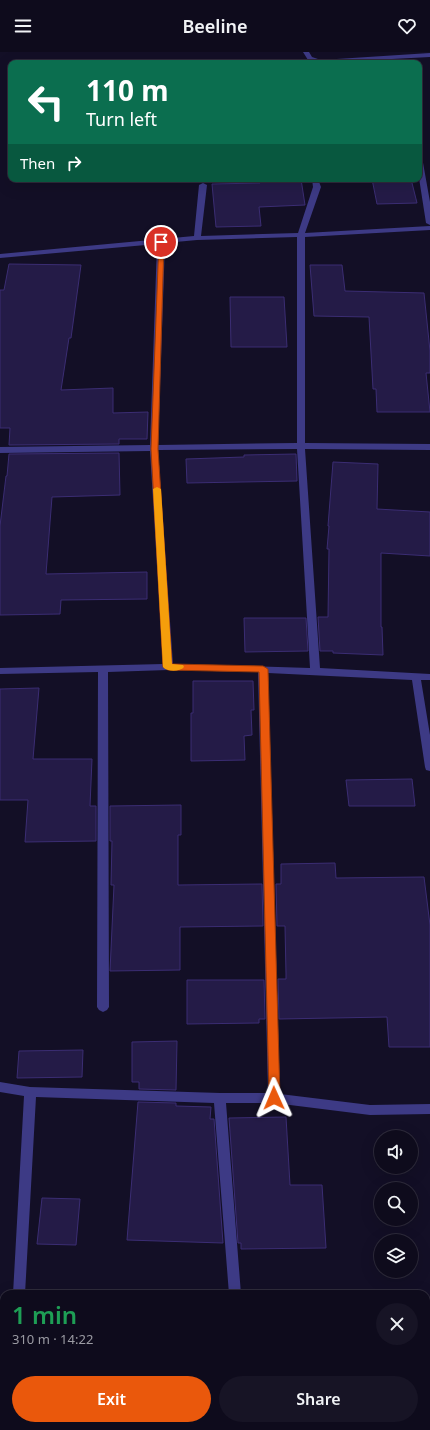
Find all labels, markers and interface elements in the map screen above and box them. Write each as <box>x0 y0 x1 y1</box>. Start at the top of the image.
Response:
text: Beeline <box>182 14 248 38</box>
icon: menu <box>12 15 34 37</box>
icon: heart <box>396 15 418 37</box>
text: 110 m <box>86 71 169 109</box>
icon: left <box>20 76 72 128</box>
text: Turn left <box>86 107 157 131</box>
icon: right <box>63 152 85 174</box>
text: Then <box>20 153 55 173</box>
pin <box>144 225 178 259</box>
icon: arrive <box>150 231 172 253</box>
position arrow <box>253 1077 295 1119</box>
map controls <box>374 1130 418 1278</box>
button: sound <box>374 1130 418 1174</box>
button: search <box>374 1182 418 1226</box>
button: layers <box>374 1234 418 1278</box>
text: 1 min <box>12 1298 77 1331</box>
button: close <box>376 1303 418 1345</box>
text: 310 m · 14:22 <box>12 1330 93 1348</box>
button: Exit <box>12 1376 211 1422</box>
button: Share <box>219 1376 418 1422</box>

